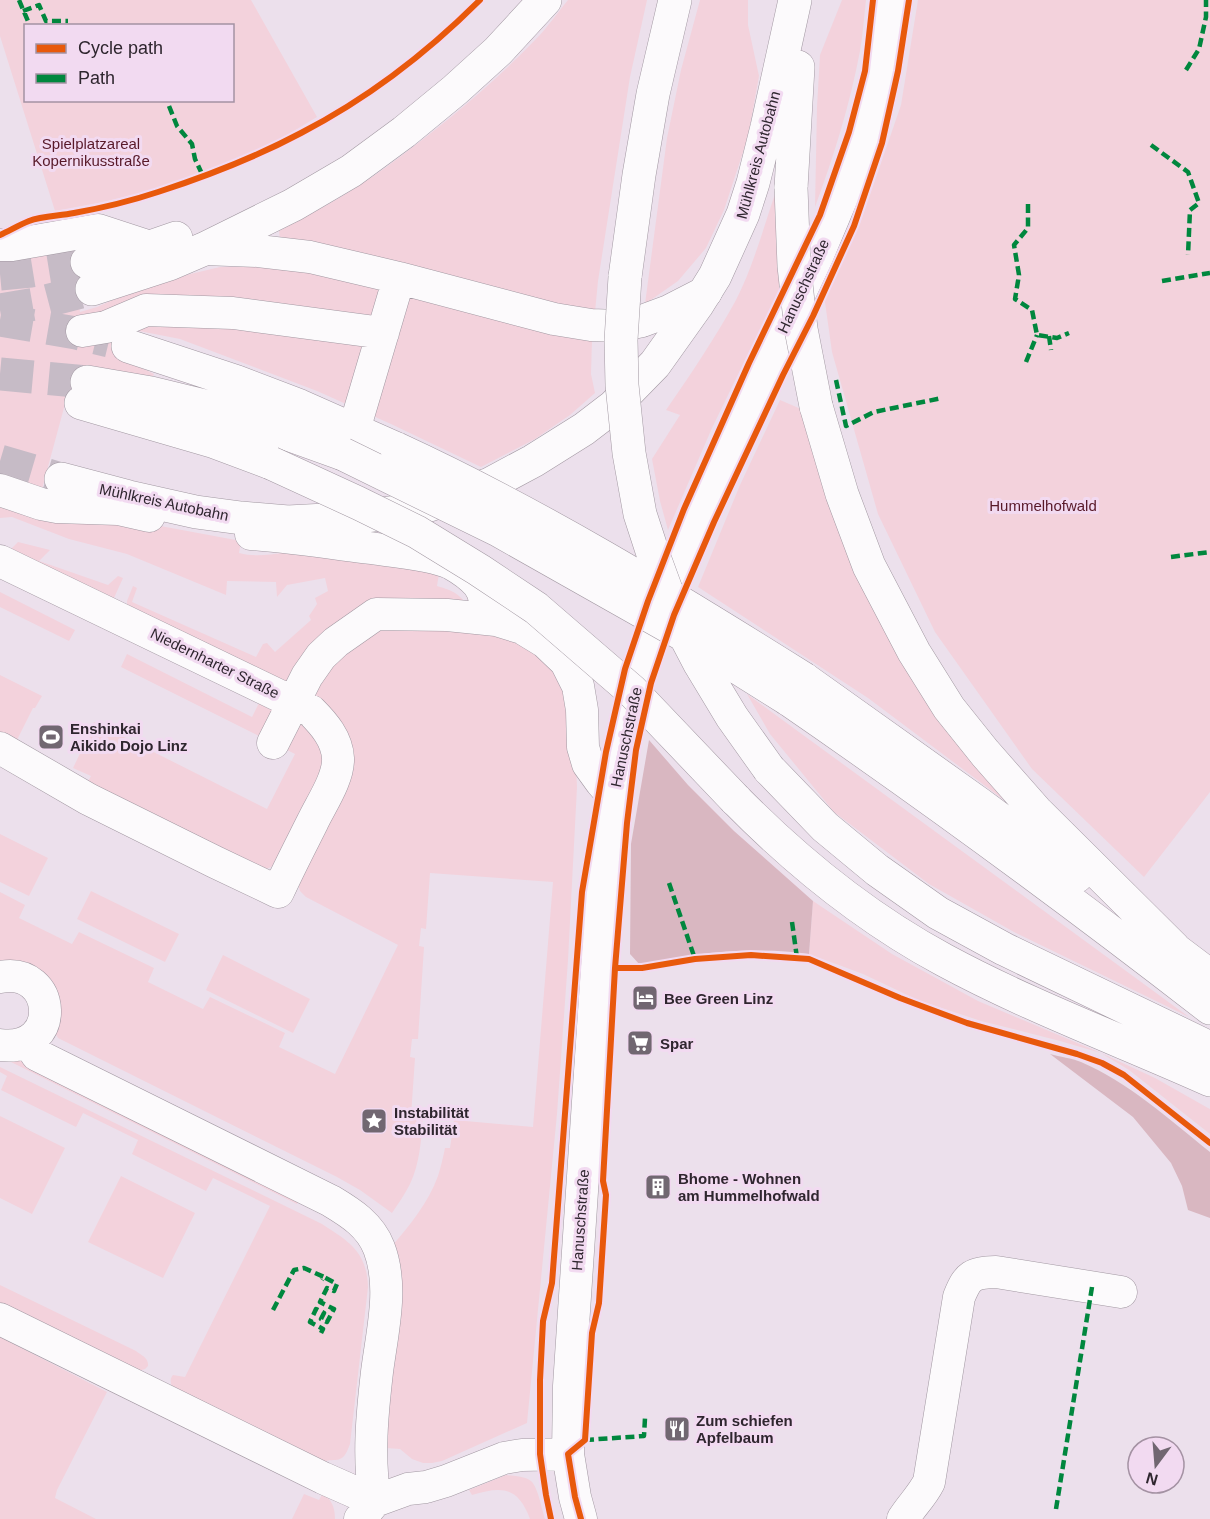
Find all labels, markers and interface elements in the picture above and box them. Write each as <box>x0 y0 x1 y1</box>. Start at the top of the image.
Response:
legend <box>24 24 234 102</box>
text: Cycle path <box>78 38 163 58</box>
text: Path <box>78 68 115 88</box>
street label: Mühlkreis Autobahn <box>733 89 783 221</box>
park label: Spielplatzareal Kopernikusstraße <box>32 135 150 169</box>
street label: Hanuschstraße <box>774 236 832 336</box>
street label: Mühlkreis Autobahn <box>98 480 230 524</box>
park label: Hummelhofwald <box>989 497 1097 514</box>
street label: Niedernharter Straße <box>148 624 282 702</box>
street label: Hanuschstraße <box>607 685 645 789</box>
place label: Enshinkai Aikido Dojo Linz <box>70 720 188 754</box>
sports icon: Enshinkai Aikido Dojo Linz <box>36 722 66 752</box>
hotel icon: Bee Green Linz <box>630 983 660 1013</box>
place label: Bee Green Linz <box>664 990 773 1007</box>
supermarket icon: Spar <box>625 1028 655 1058</box>
place label: Spar <box>660 1035 694 1052</box>
place label: Instabilität Stabilität <box>394 1104 469 1138</box>
place icon: Instabilität Stabilität <box>359 1106 389 1136</box>
street label: Hanuschstraße <box>568 1169 592 1271</box>
place label: Bhome - Wohnen am Hummelhofwald <box>678 1170 820 1204</box>
building icon: Bhome - Wohnen am Hummelhofwald <box>643 1172 673 1202</box>
place label: Zum schiefen Apfelbaum <box>696 1412 793 1446</box>
restaurant icon: Zum schiefen Apfelbaum <box>662 1414 692 1444</box>
north arrow <box>1126 1435 1186 1495</box>
text: N <box>1144 1469 1160 1489</box>

